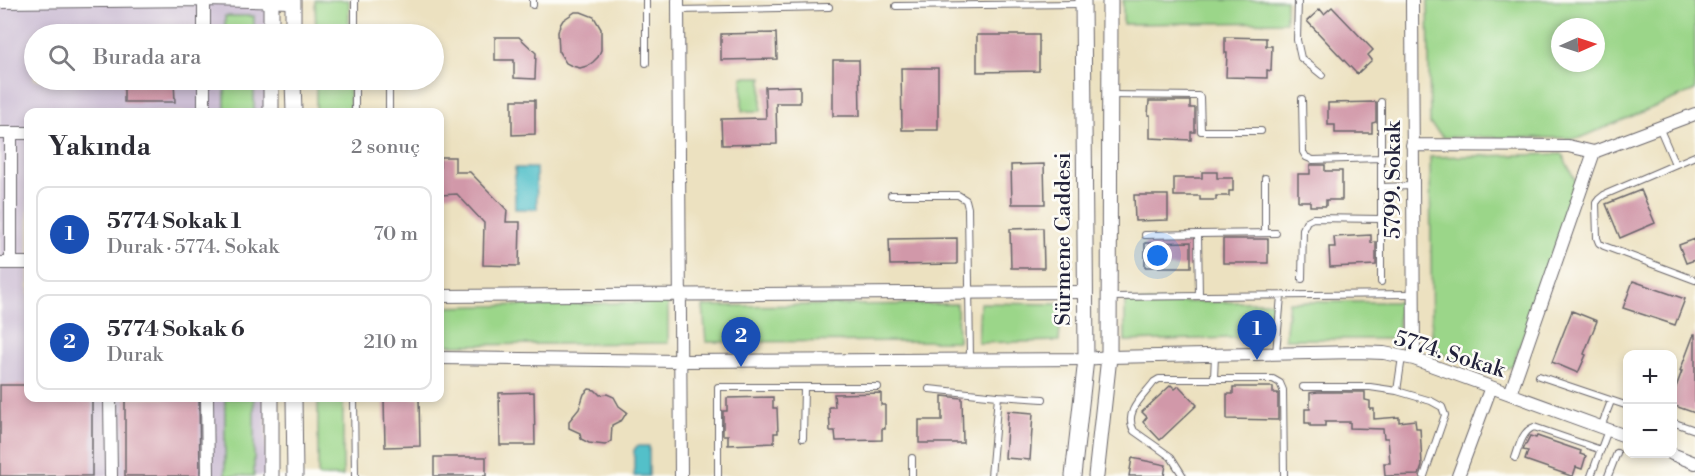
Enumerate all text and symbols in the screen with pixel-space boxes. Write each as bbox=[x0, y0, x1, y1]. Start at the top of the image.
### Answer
north arrow bbox=[1551, 18, 1605, 72]
search box bbox=[24, 24, 444, 90]
icon: search bbox=[45, 41, 78, 74]
text: Burada ara bbox=[93, 44, 201, 71]
street label: 5799. Sokak bbox=[1380, 119, 1407, 239]
text: Yakında bbox=[48, 131, 151, 163]
text: 2 sonuç bbox=[351, 135, 420, 160]
street label: Sürmene Caddesi bbox=[1050, 152, 1077, 326]
text: 5774 Sokak 1 bbox=[107, 208, 241, 235]
text: 1 bbox=[65, 222, 74, 247]
text: 70 m bbox=[374, 222, 418, 247]
text: Durak · 5774. Sokak bbox=[107, 235, 279, 260]
your location bbox=[1143, 241, 1172, 270]
pin: 1 bbox=[1238, 310, 1276, 360]
text: 5774 Sokak 6 bbox=[107, 316, 245, 343]
pin: 2 bbox=[722, 318, 760, 367]
street label: 5774. Sokak bbox=[1391, 325, 1510, 385]
text: 2 bbox=[63, 330, 76, 355]
text: 210 m bbox=[363, 330, 418, 355]
text: Durak bbox=[107, 343, 163, 368]
map controls bbox=[1623, 350, 1677, 458]
button: + bbox=[1623, 350, 1677, 404]
button: − bbox=[1623, 404, 1677, 458]

